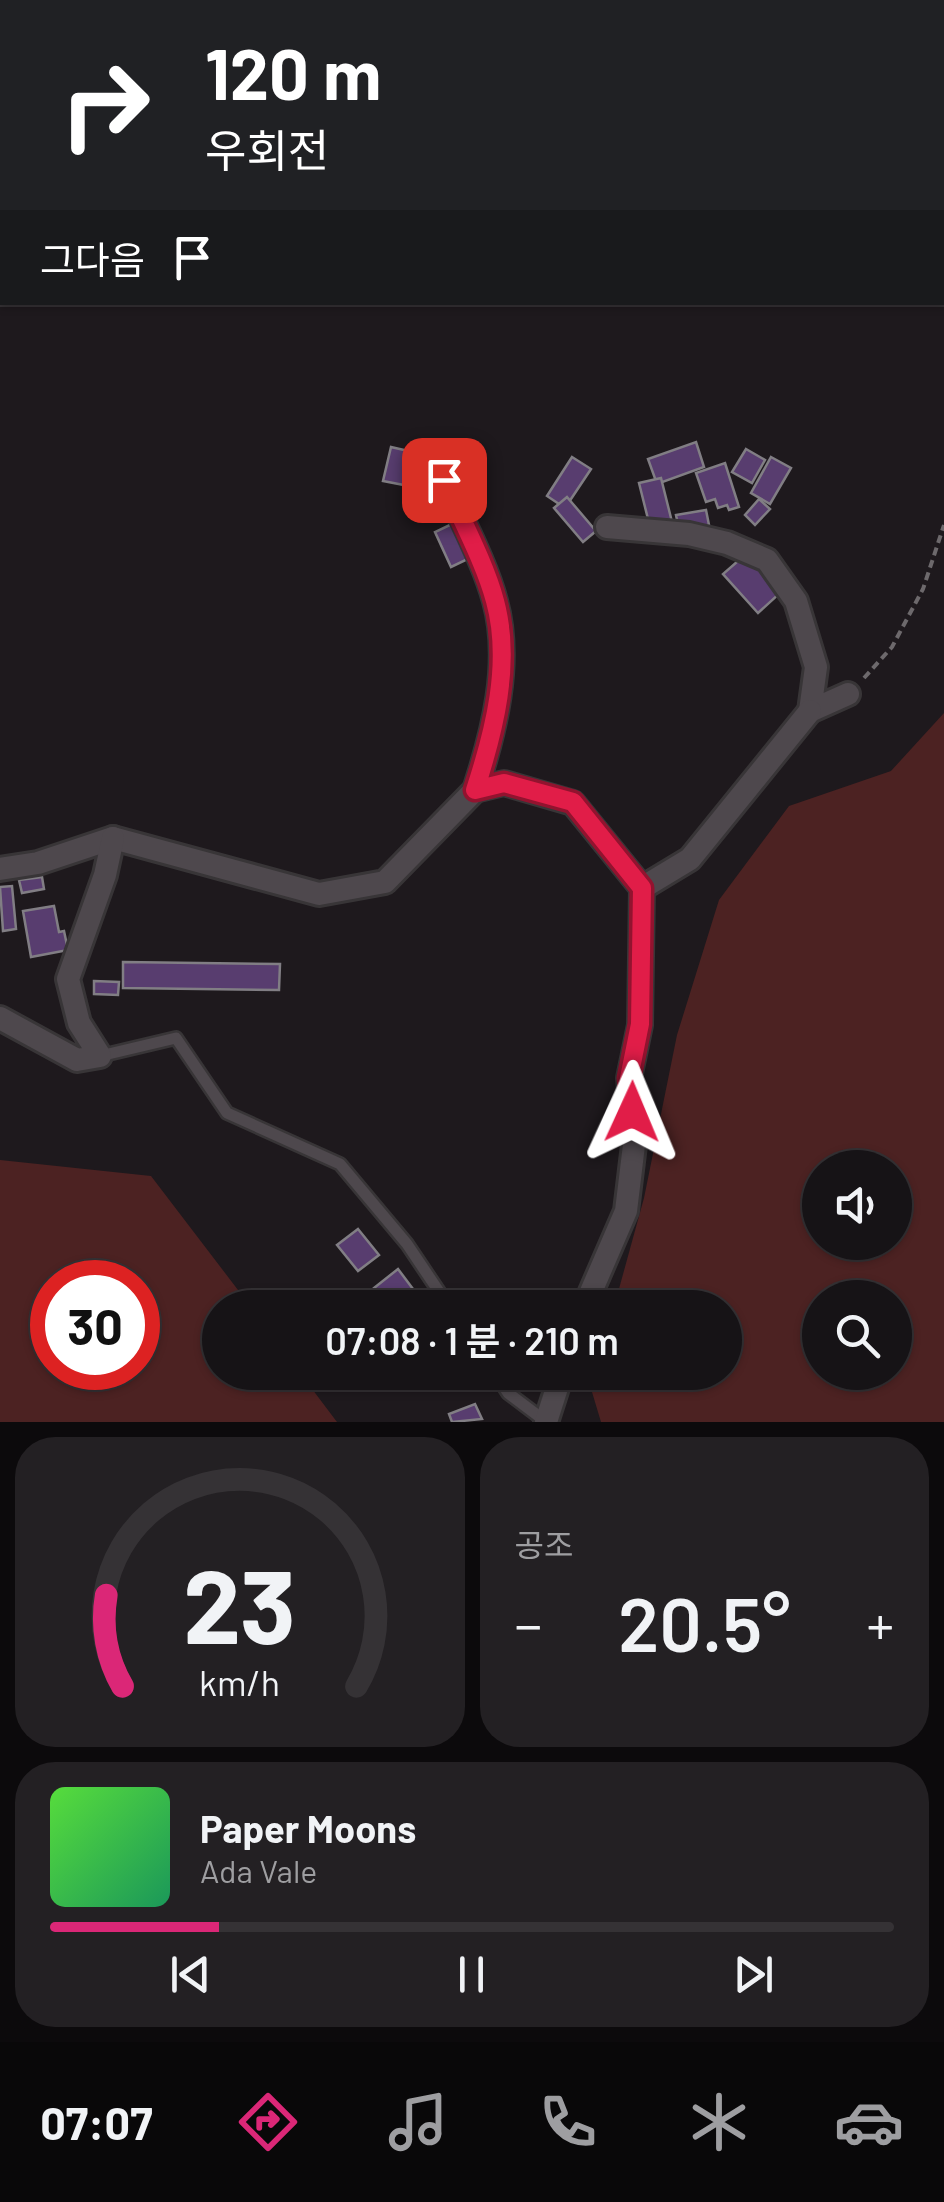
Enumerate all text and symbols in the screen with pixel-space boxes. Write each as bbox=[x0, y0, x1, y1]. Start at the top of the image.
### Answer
text: 120 m bbox=[205, 30, 381, 114]
icon: right bbox=[40, 40, 170, 170]
text: 우회전 bbox=[205, 122, 329, 176]
icon: arrive bbox=[165, 230, 220, 285]
text: 그다음 bbox=[40, 236, 145, 282]
pin bbox=[402, 438, 487, 523]
icon: arrive bbox=[417, 453, 472, 508]
position arrow bbox=[580, 1060, 684, 1164]
map controls bbox=[802, 1150, 912, 1390]
button: sound bbox=[802, 1150, 912, 1260]
speed limit sign: 30 bbox=[30, 1260, 160, 1390]
button: search bbox=[802, 1280, 912, 1390]
text: 07:08 · 1 분 · 210 m bbox=[325, 1317, 619, 1363]
text: 공조 bbox=[515, 1525, 573, 1563]
text: 23 bbox=[183, 1540, 296, 1665]
text: 20.5° bbox=[618, 1577, 791, 1667]
text: − bbox=[515, 1590, 542, 1656]
text: + bbox=[866, 1590, 894, 1656]
text: km/h bbox=[199, 1660, 280, 1703]
text: Paper Moons bbox=[200, 1805, 416, 1851]
text: Ada Vale bbox=[200, 1851, 317, 1889]
icon: previous bbox=[163, 1947, 218, 2002]
icon: pause bbox=[444, 1947, 499, 2002]
icon: next bbox=[726, 1947, 781, 2002]
icon: directions bbox=[233, 2087, 303, 2157]
icon: music bbox=[383, 2087, 453, 2157]
icon: phone bbox=[533, 2087, 603, 2157]
icon: climate bbox=[684, 2087, 754, 2157]
icon: car bbox=[834, 2087, 904, 2157]
text: 07:07 bbox=[40, 2095, 152, 2149]

